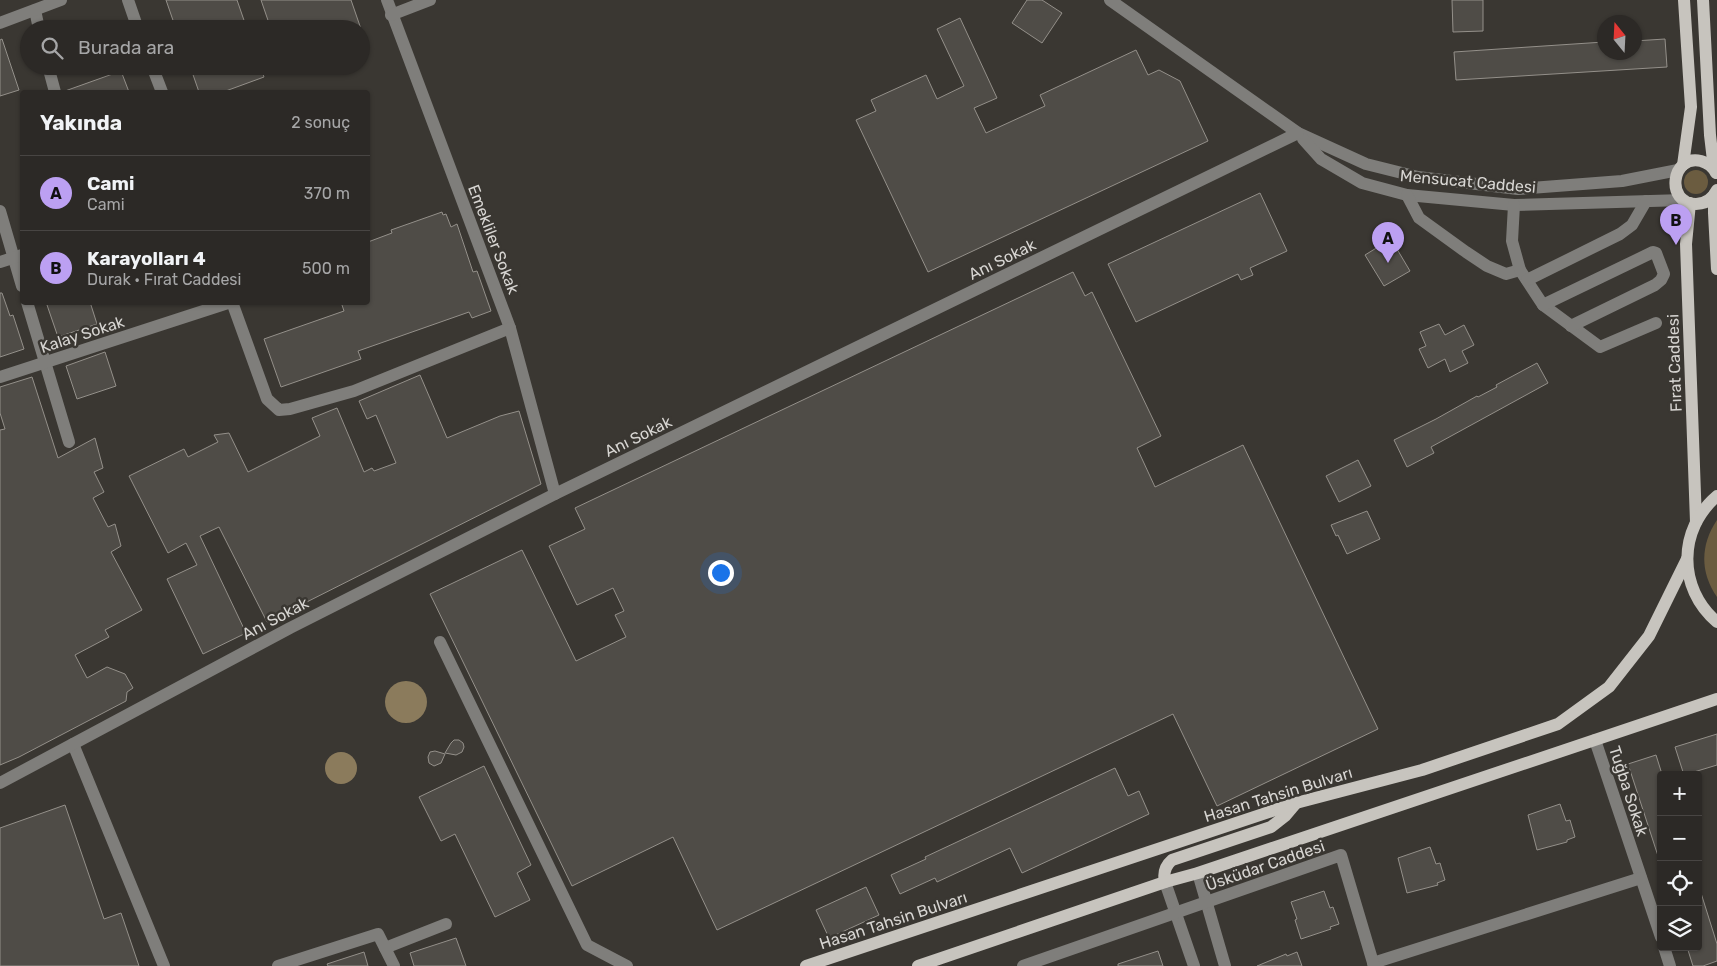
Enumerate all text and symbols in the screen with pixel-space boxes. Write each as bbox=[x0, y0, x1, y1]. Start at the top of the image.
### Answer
north arrow bbox=[1597, 15, 1642, 60]
search box bbox=[20, 20, 370, 75]
icon: search bbox=[38, 34, 66, 62]
text: Burada ara bbox=[78, 36, 174, 59]
text: Yakında bbox=[40, 110, 122, 135]
text: 2 sonuç bbox=[291, 113, 350, 132]
street label: Mensucat Caddesi bbox=[1399, 166, 1537, 197]
text: Cami bbox=[87, 172, 134, 195]
street label: Emekliler Sokak bbox=[464, 182, 523, 297]
text: A bbox=[50, 184, 62, 203]
text: 370 m bbox=[304, 184, 350, 203]
text: Cami bbox=[87, 195, 125, 214]
pin: B bbox=[1660, 204, 1692, 245]
pin: A bbox=[1372, 222, 1404, 263]
street label: Anı Sokak bbox=[965, 235, 1040, 284]
text: Karayolları 4 bbox=[87, 247, 206, 270]
text: B bbox=[50, 259, 62, 278]
text: 500 m bbox=[302, 259, 350, 278]
text: Durak · Fırat Caddesi bbox=[87, 270, 241, 289]
street label: Kalay Sokak bbox=[38, 312, 127, 357]
street label: Fırat Caddesi bbox=[1663, 314, 1686, 412]
street label: Anı Sokak bbox=[601, 412, 676, 461]
your location bbox=[708, 560, 734, 586]
street label: Anı Sokak bbox=[239, 593, 312, 644]
street label: Tuğba Sokak bbox=[1605, 744, 1652, 839]
street label: Hasan Tahsin Bulvarı bbox=[1202, 763, 1355, 826]
map controls bbox=[1657, 771, 1702, 951]
button: + bbox=[1657, 771, 1702, 816]
button: − bbox=[1657, 816, 1702, 861]
street label: Üsküdar Caddesi bbox=[1203, 836, 1327, 895]
button: locate bbox=[1657, 861, 1702, 906]
street label: Hasan Tahsin Bulvarı bbox=[817, 888, 969, 953]
button: layers bbox=[1657, 906, 1702, 951]

